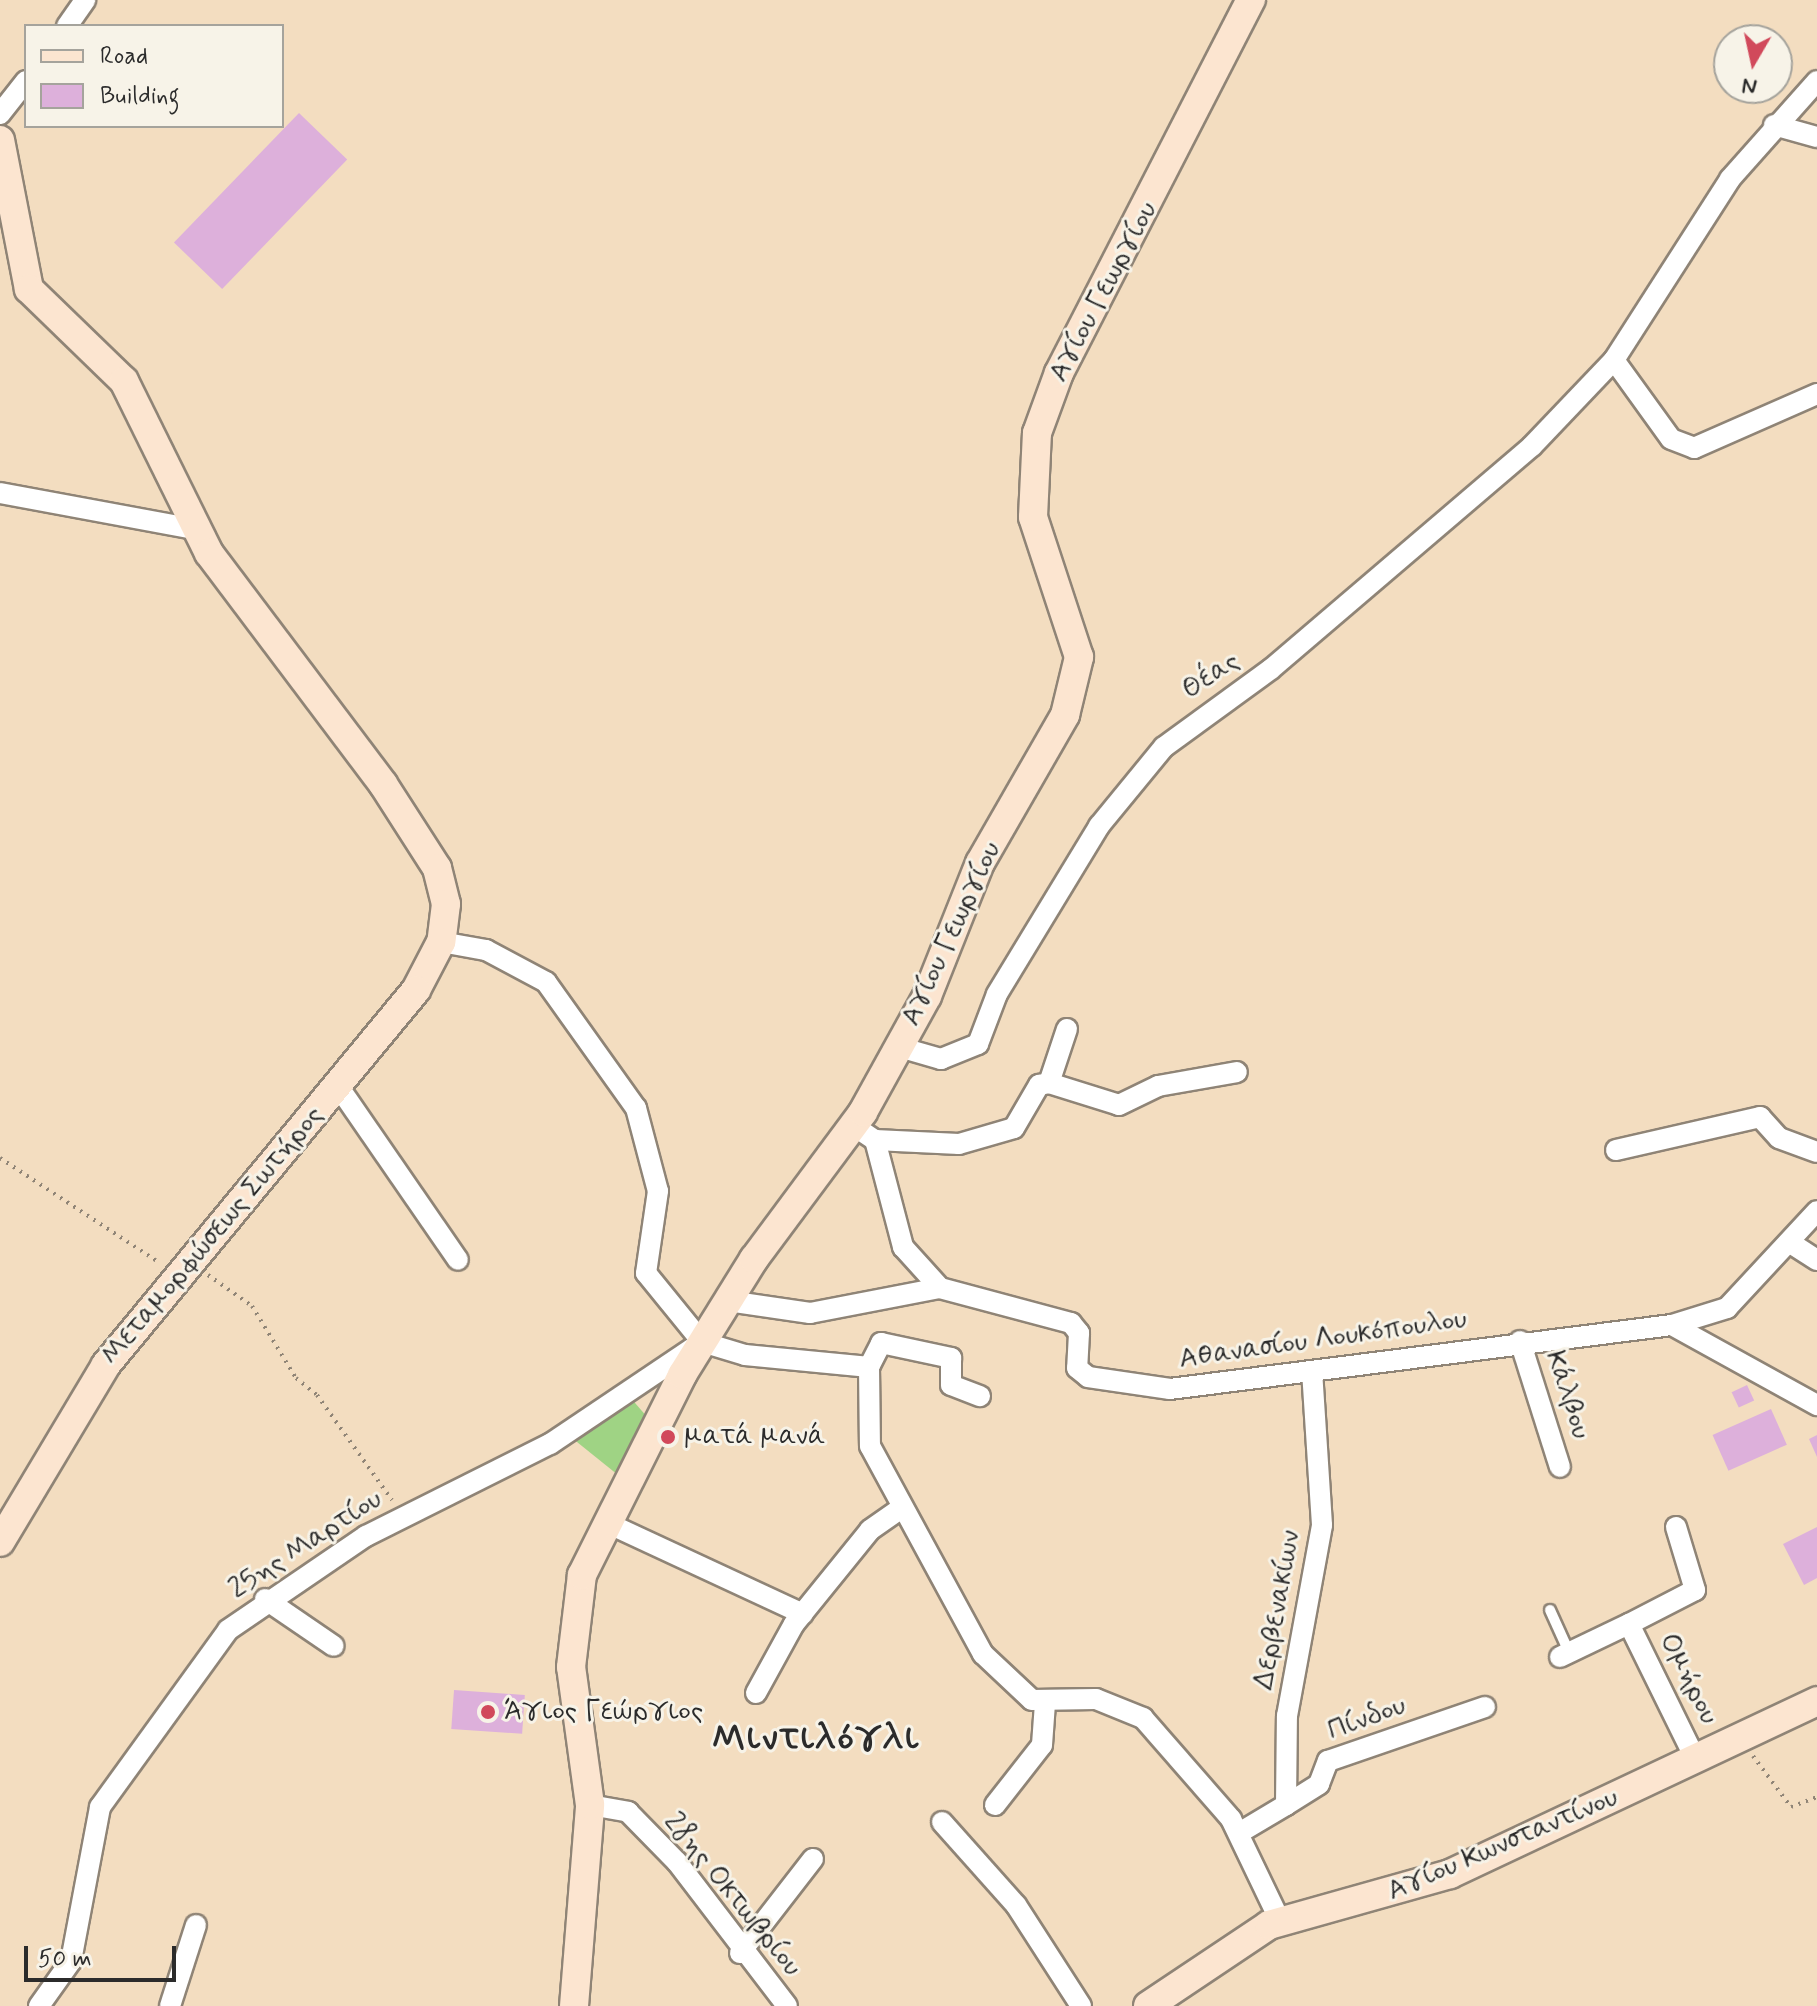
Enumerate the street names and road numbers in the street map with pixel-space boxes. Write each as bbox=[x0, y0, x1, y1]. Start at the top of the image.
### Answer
street label: Αγίου Γεωργίου bbox=[1042, 196, 1166, 388]
street label: Θέας bbox=[1176, 645, 1246, 707]
street label: Αγίου Γεωργίου bbox=[895, 837, 1009, 1031]
street label: Μεταμορφώσεως Σωτήρος bbox=[95, 1100, 331, 1372]
street label: Αθανασίου Λουκόπουλου bbox=[1177, 1303, 1469, 1377]
street label: Κάλβου bbox=[1537, 1347, 1597, 1443]
street label: 25ης Μαρτίου bbox=[223, 1483, 389, 1607]
street label: Δερβενακίων bbox=[1247, 1528, 1309, 1692]
street label: Ομήρου bbox=[1651, 1628, 1725, 1730]
street label: Πίνδου bbox=[1323, 1689, 1411, 1749]
street label: Αγίου Κωνσταντίνου bbox=[1383, 1781, 1623, 1909]
street label: 28ης Οκτωβρίου bbox=[656, 1806, 808, 1984]

